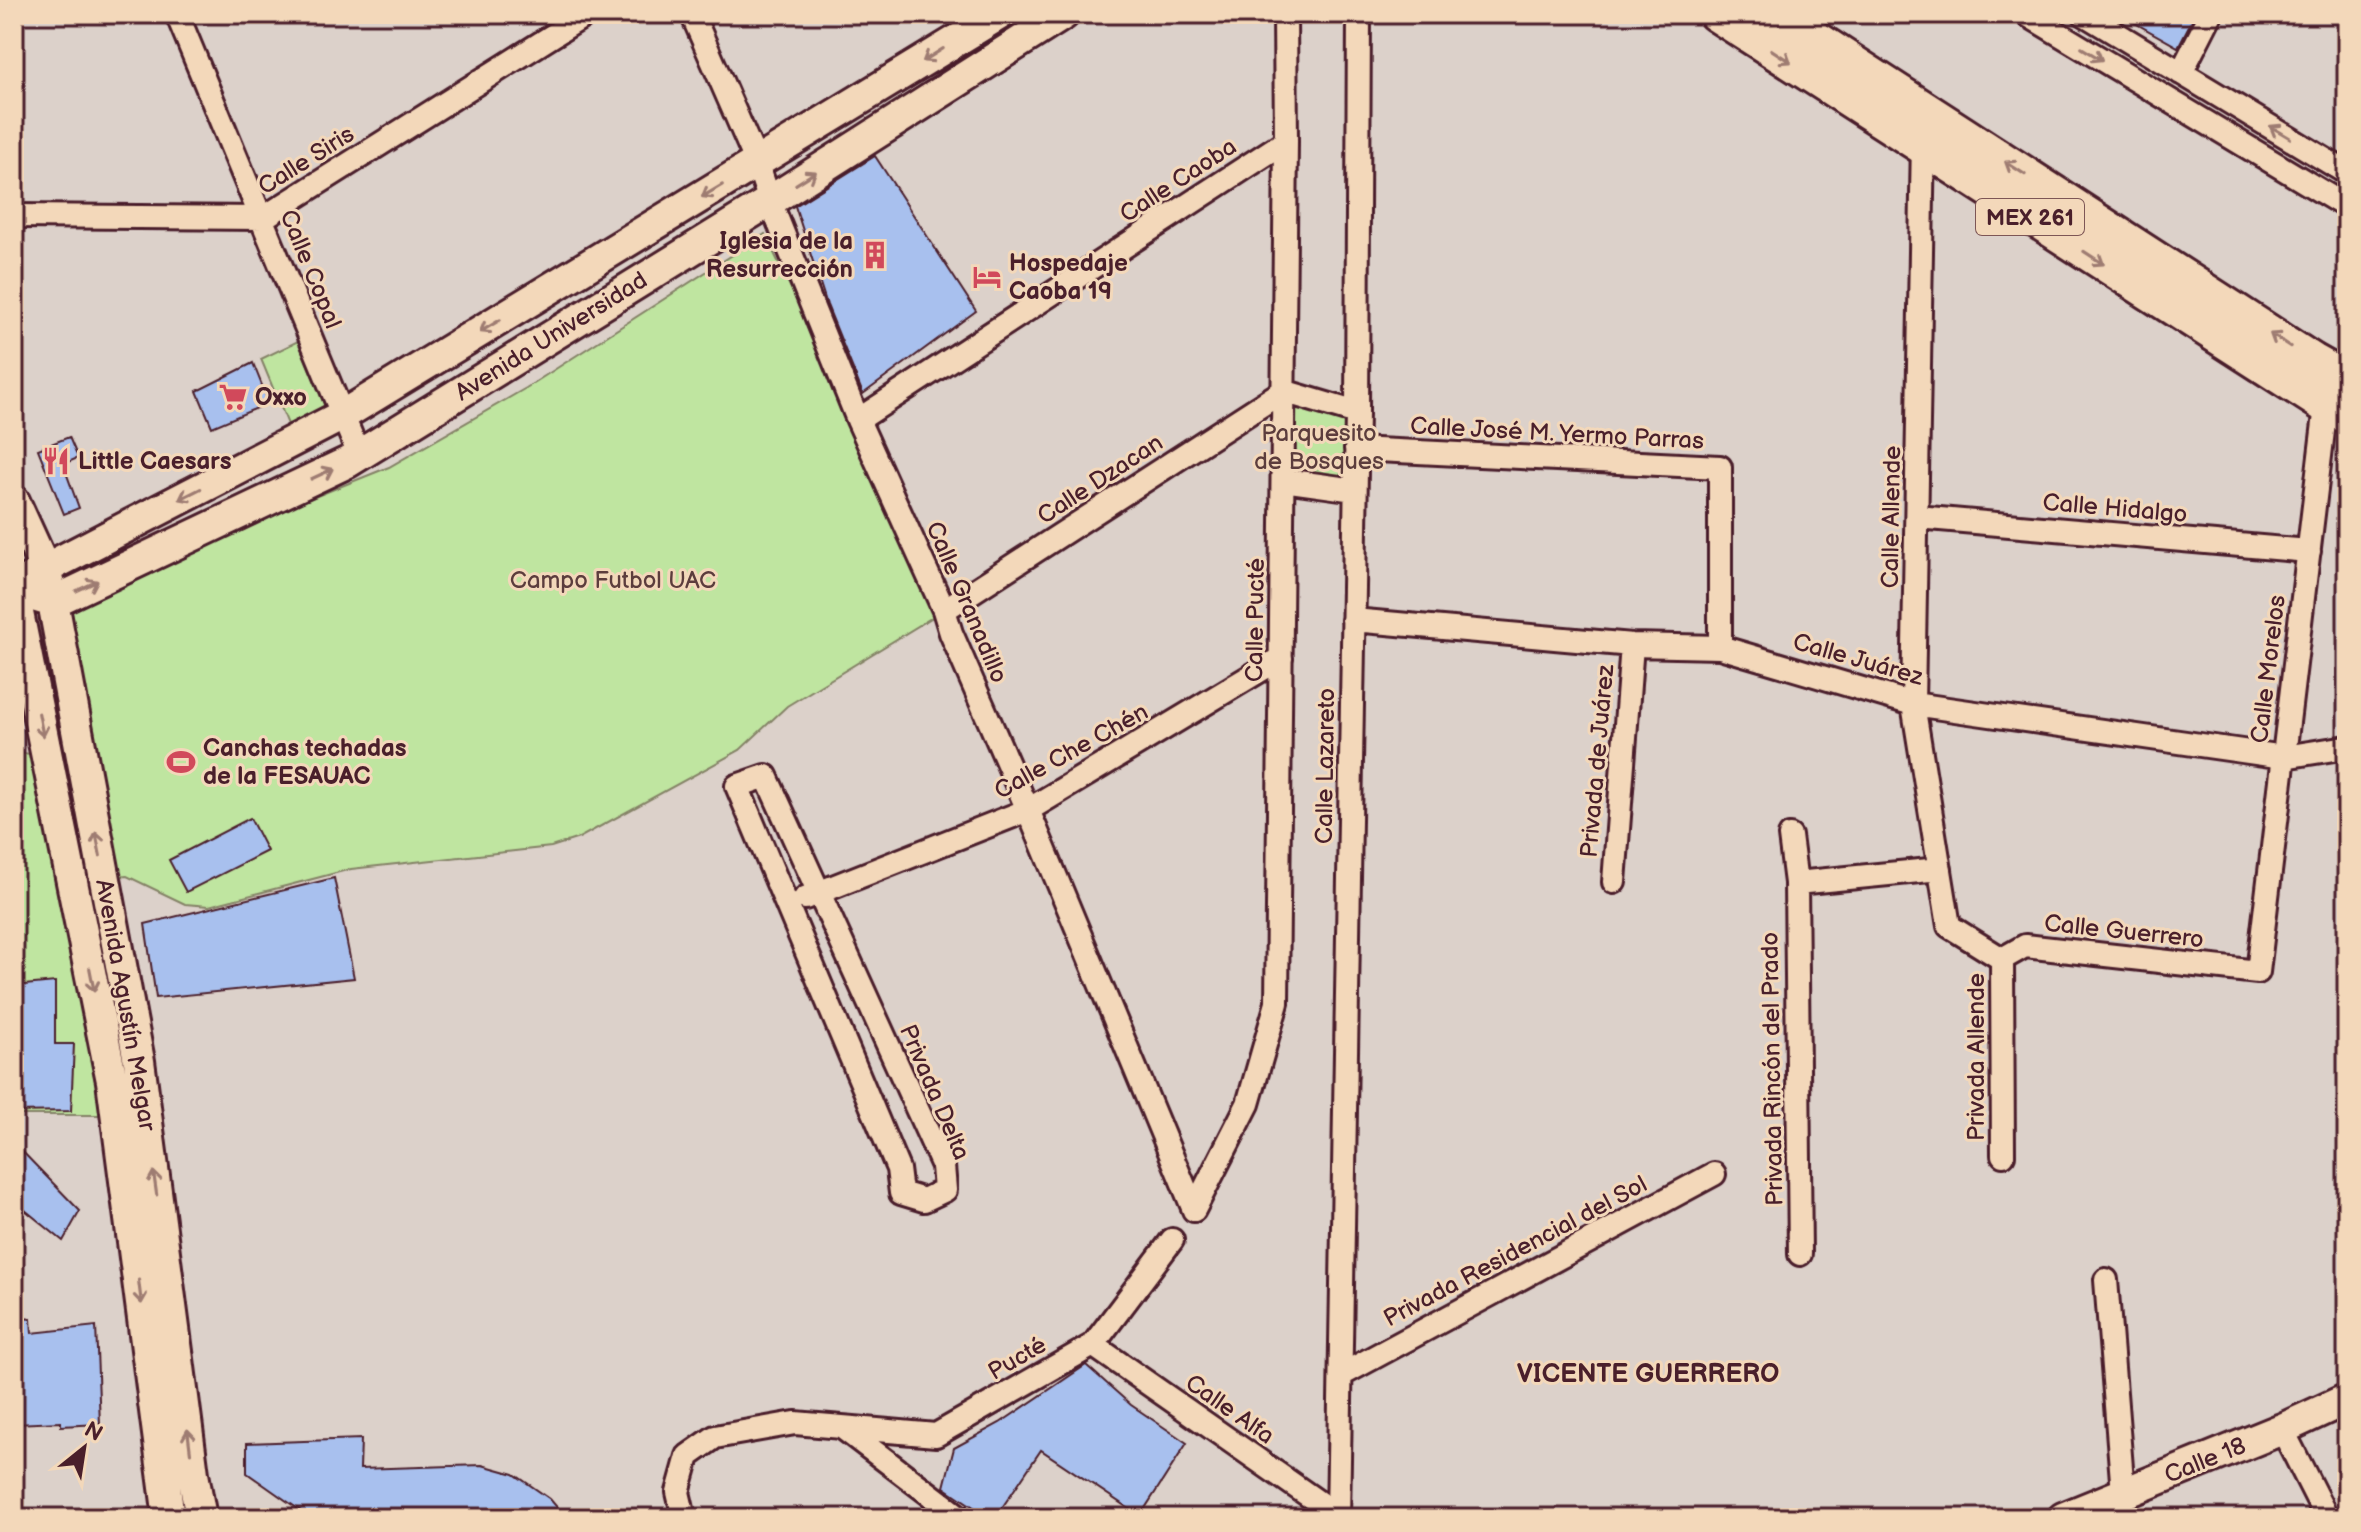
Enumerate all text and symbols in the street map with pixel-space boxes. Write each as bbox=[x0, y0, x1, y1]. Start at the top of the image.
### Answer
one-way arrow bbox=[2080, 46, 2103, 62]
one-way arrow bbox=[922, 47, 945, 63]
one-way arrow bbox=[1769, 49, 1792, 65]
street label: Calle Siris bbox=[253, 120, 360, 201]
one-way arrow bbox=[2269, 124, 2292, 140]
street label: Calle Caoba bbox=[1114, 132, 1242, 229]
one-way arrow bbox=[2004, 160, 2027, 176]
one-way arrow bbox=[794, 170, 817, 186]
one-way arrow bbox=[701, 183, 724, 199]
road number: MEX 261 bbox=[1976, 199, 2084, 235]
street label: Calle Copal bbox=[274, 206, 347, 333]
place label: Iglesia de la Resurrección bbox=[706, 227, 853, 284]
building icon: Iglesia de la Resurrección bbox=[860, 240, 890, 270]
place label: Hospedaje Caoba 19 bbox=[1009, 249, 1128, 306]
one-way arrow bbox=[2082, 250, 2105, 266]
hotel icon: Hospedaje Caoba 19 bbox=[972, 262, 1002, 292]
street label: Avenida Universidad bbox=[450, 266, 653, 407]
one-way arrow bbox=[479, 319, 502, 335]
one-way arrow bbox=[2269, 332, 2292, 348]
supermarket icon: Oxxo bbox=[218, 382, 248, 412]
place label: Oxxo bbox=[255, 383, 307, 412]
street label: Calle José M. Yermo Parras bbox=[1409, 411, 1705, 456]
park label: Parquesito de Bosques bbox=[1254, 419, 1384, 476]
street label: Calle Dzacan bbox=[1032, 428, 1168, 531]
street label: Calle Allende bbox=[1876, 445, 1907, 589]
restaurant icon: Little Caesars bbox=[41, 446, 71, 476]
place label: Little Caesars bbox=[78, 447, 232, 476]
one-way arrow bbox=[309, 466, 333, 481]
one-way arrow bbox=[178, 487, 202, 503]
street label: Calle Hidalgo bbox=[2041, 488, 2188, 529]
street label: Calle Granadillo bbox=[920, 517, 1014, 687]
street label: Calle Pucté bbox=[1240, 558, 1271, 682]
park label: Campo Futbol UAC bbox=[510, 566, 716, 595]
one-way arrow bbox=[74, 578, 98, 593]
street label: Calle Morelos bbox=[2245, 593, 2292, 745]
street label: Calle Juárez bbox=[1789, 627, 1927, 692]
street label: Privada de Juárez bbox=[1575, 663, 1620, 859]
street label: Calle Lazareto bbox=[1310, 688, 1341, 844]
street label: Calle Che Chén bbox=[989, 697, 1153, 806]
one-way arrow bbox=[35, 711, 50, 737]
place label: Canchas techadas de la FESAUAC bbox=[203, 734, 407, 791]
sports icon: Canchas techadas de la FESAUAC bbox=[166, 747, 196, 777]
one-way arrow bbox=[89, 832, 104, 857]
street label: Avenida Agustín Melgar bbox=[89, 877, 162, 1134]
street label: Calle Guerrero bbox=[2043, 909, 2205, 954]
street label: Privada Rincón del Prado bbox=[1756, 932, 1789, 1206]
one-way arrow bbox=[85, 966, 100, 992]
street label: Privada Allende bbox=[1962, 973, 1991, 1141]
street label: Privada Delta bbox=[893, 1020, 976, 1164]
street label: Privada Residencial del Sol bbox=[1379, 1170, 1652, 1333]
one-way arrow bbox=[147, 1171, 162, 1196]
one-way arrow bbox=[132, 1278, 147, 1305]
street label: Pucté bbox=[983, 1330, 1051, 1387]
district label: VICENTE GUERRERO bbox=[1517, 1359, 1779, 1390]
street label: Calle Alfa bbox=[1180, 1368, 1280, 1451]
north arrow bbox=[44, 1408, 124, 1488]
text: N bbox=[79, 1416, 107, 1448]
one-way arrow bbox=[181, 1428, 196, 1455]
street label: Calle 18 bbox=[2160, 1431, 2250, 1490]

